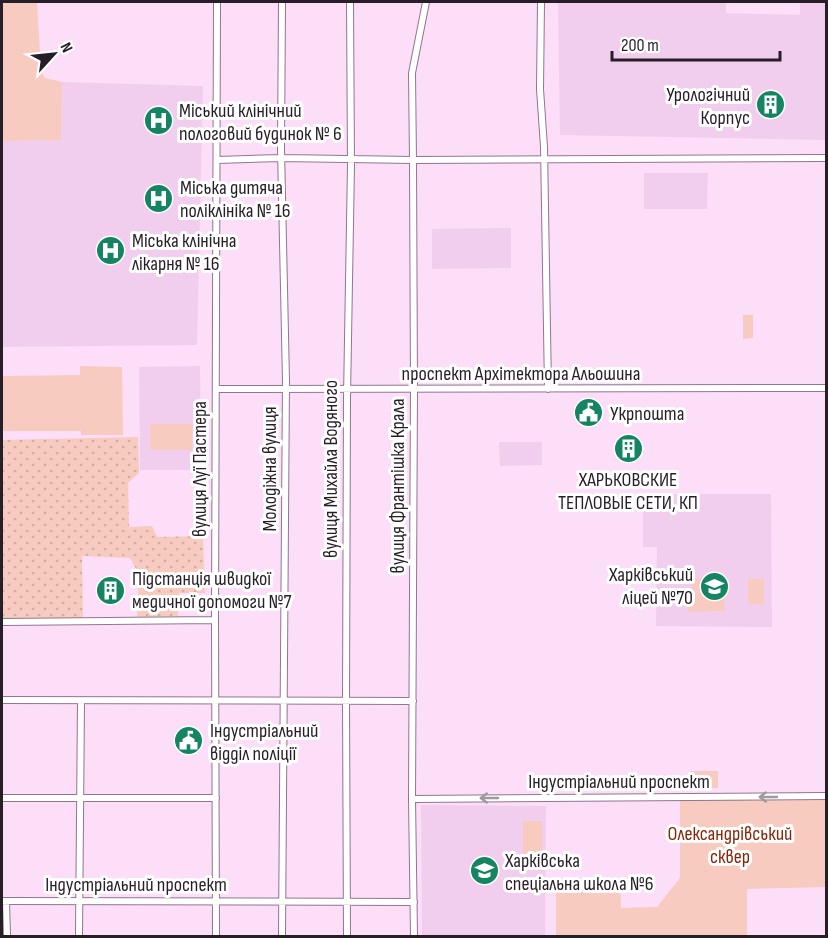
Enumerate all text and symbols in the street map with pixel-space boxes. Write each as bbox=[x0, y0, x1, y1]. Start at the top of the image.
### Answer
north arrow bbox=[24, 24, 84, 84]
scale bar bbox=[612, 24, 780, 62]
text: 200 m bbox=[621, 35, 659, 56]
text: N bbox=[56, 40, 76, 56]
place label: Урологічний Корпус bbox=[666, 83, 750, 130]
building icon: Урологічний Корпус bbox=[755, 89, 787, 121]
place label: Міський клінічний пологовий будинок № 6 bbox=[179, 99, 342, 146]
hospital icon: Міський клінічний пологовий будинок № 6 bbox=[142, 105, 174, 137]
place label: Міська дитяча поліклініка № 16 bbox=[180, 176, 291, 223]
hospital icon: Міська дитяча поліклініка № 16 bbox=[143, 183, 175, 215]
place label: Міська клінічна лікарня № 16 bbox=[132, 229, 237, 276]
hospital icon: Міська клінічна лікарня № 16 bbox=[95, 235, 127, 267]
street label: проспект Архітектора Альошина bbox=[402, 362, 640, 386]
street label: вулиця Михайла Водяного bbox=[319, 380, 343, 558]
public building icon: Укрпошта bbox=[573, 397, 605, 429]
street label: вулиця Франтішка Крала bbox=[386, 398, 410, 574]
street label: вулиця Луї Пастера bbox=[188, 401, 212, 537]
place label: Укрпошта bbox=[610, 402, 684, 426]
street label: Молодіжна вулиця bbox=[258, 406, 282, 532]
building icon: ХАРЬКОВСКИЕ ТЕПЛОВЫЕ СЕТИ, КП bbox=[612, 433, 644, 465]
place label: ХАРЬКОВСКИЕ ТЕПЛОВЫЕ СЕТИ, КП bbox=[558, 468, 698, 515]
place label: Харківський ліцей №70 bbox=[608, 563, 693, 610]
place label: Підстанція швидкої медичної допомоги №7 bbox=[132, 567, 291, 614]
school or university icon: Харківський ліцей №70 bbox=[698, 570, 730, 602]
building icon: Підстанція швидкої медичної допомоги №7 bbox=[95, 574, 127, 606]
place label: Індустріальний відділ поліції bbox=[210, 719, 318, 766]
public building icon: Індустріальний відділ поліції bbox=[173, 725, 205, 757]
street label: Індустріальний проспект bbox=[528, 770, 710, 794]
one-way arrow bbox=[759, 791, 779, 803]
one-way arrow bbox=[480, 792, 500, 804]
park label: Олександрівський сквер bbox=[668, 822, 792, 869]
place label: Харківська спеціальна школа №6 bbox=[504, 849, 654, 896]
school or university icon: Харківська спеціальна школа №6 bbox=[468, 855, 500, 887]
street label: Індустріальний проспект bbox=[45, 873, 227, 897]

